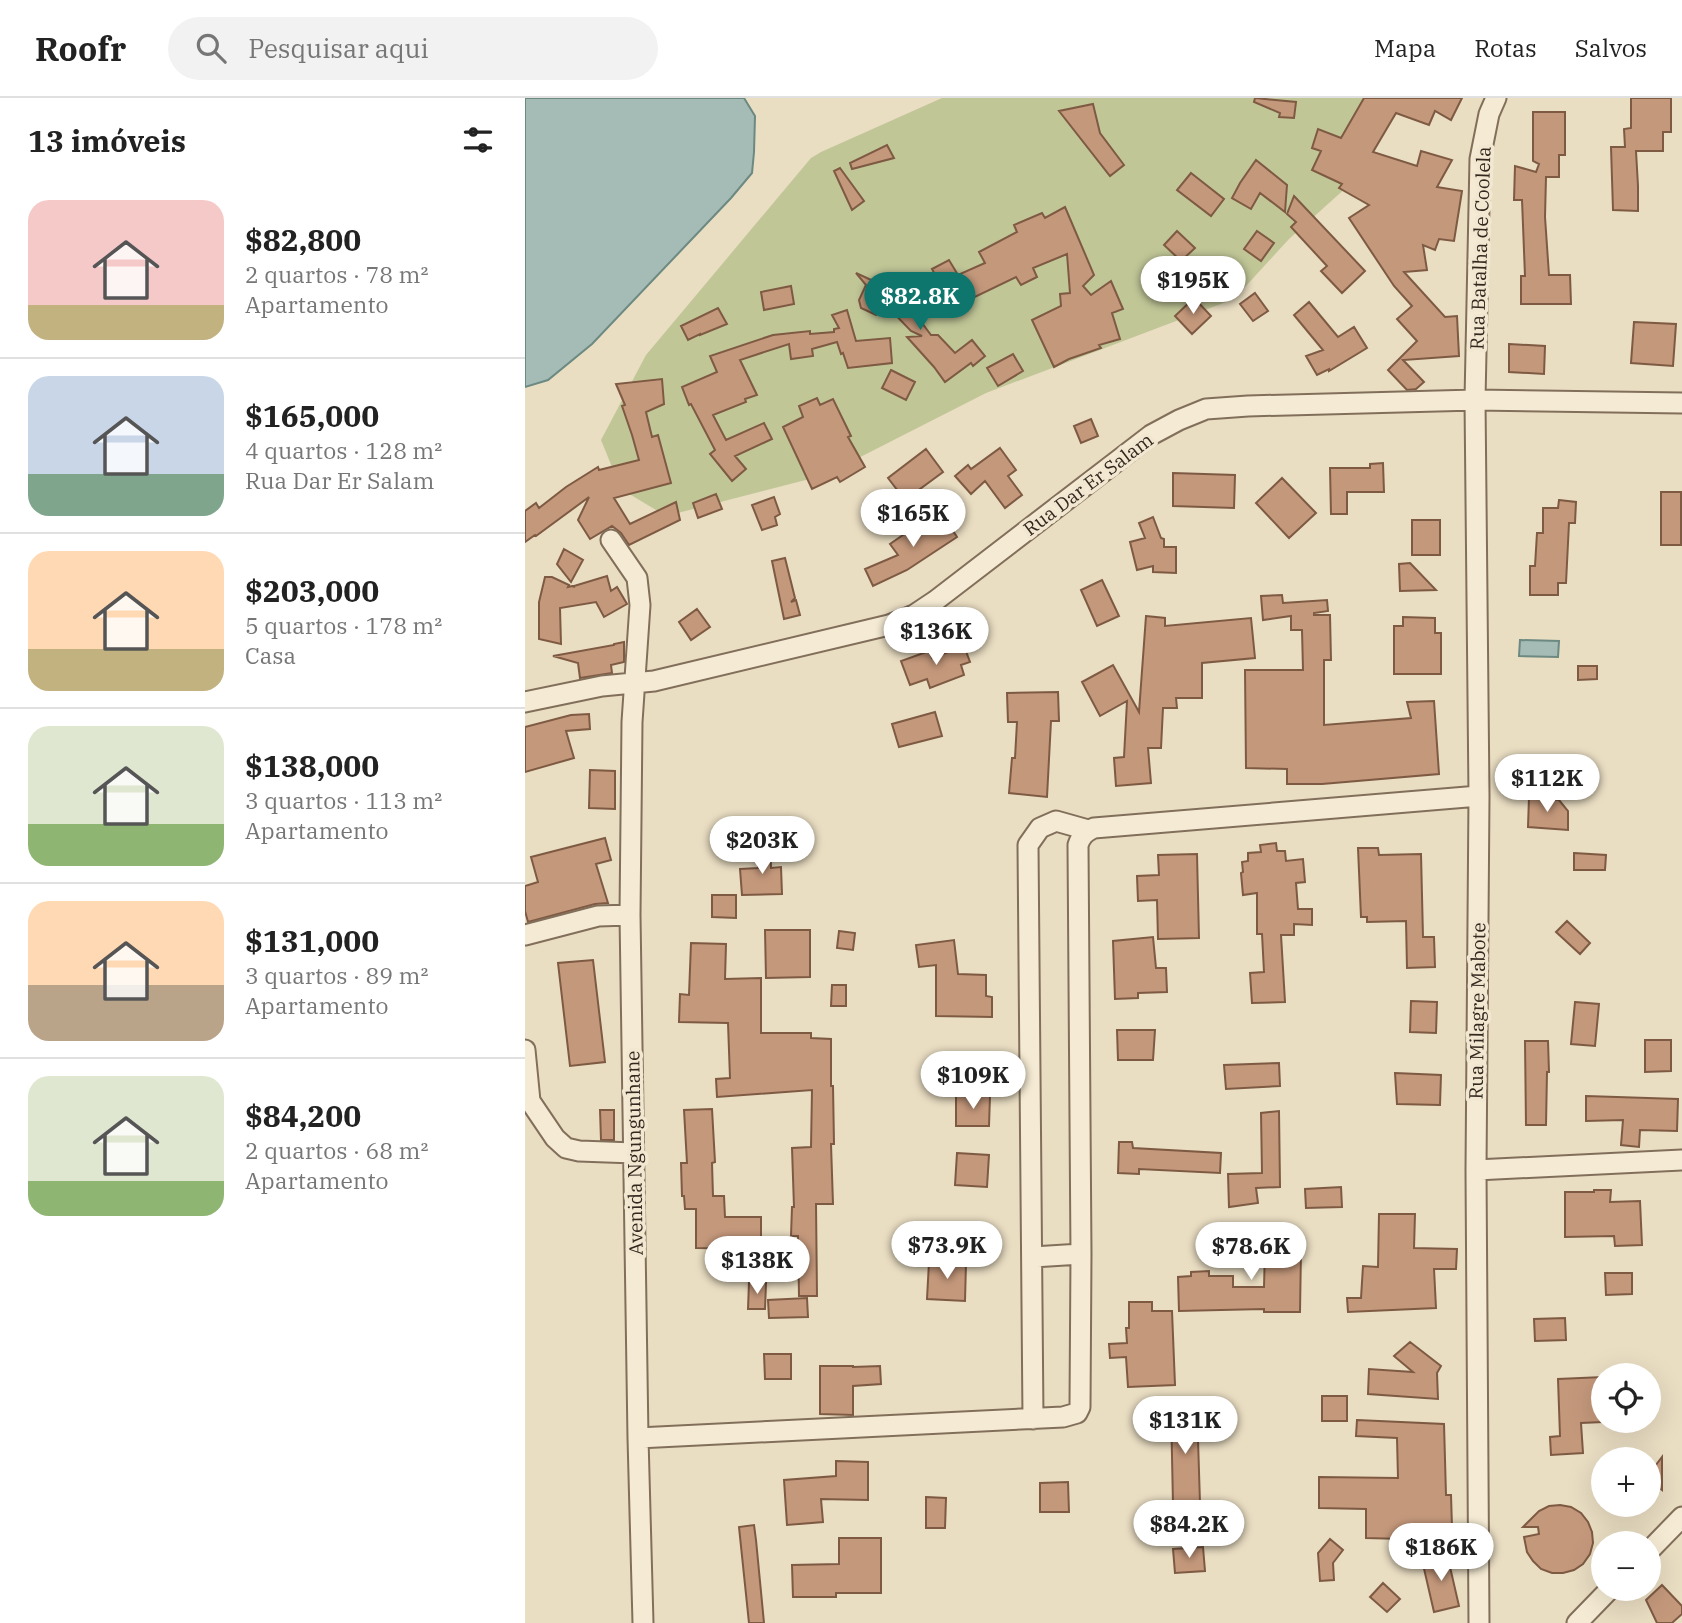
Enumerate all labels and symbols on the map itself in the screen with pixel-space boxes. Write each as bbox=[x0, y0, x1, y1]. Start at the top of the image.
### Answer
street label: Rua Batalha de Coolela bbox=[1464, 146, 1496, 350]
pin: $195K bbox=[1144, 256, 1242, 316]
pin: $82.8K bbox=[863, 272, 977, 332]
street label: Rua Dar Er Salam bbox=[1018, 427, 1158, 541]
pin: $165K bbox=[864, 490, 962, 549]
pin: $136K bbox=[887, 608, 985, 667]
pin: $112K bbox=[1498, 754, 1596, 814]
pin: $203K bbox=[713, 816, 811, 876]
street label: Rua Milagre Mabote bbox=[1463, 922, 1491, 1100]
street label: Avenida Ngungunhane bbox=[620, 1050, 648, 1256]
pin: $109K bbox=[924, 1052, 1022, 1111]
pin: $73.9K bbox=[890, 1222, 1004, 1281]
pin: $78.6K bbox=[1194, 1222, 1308, 1282]
pin: $138K bbox=[708, 1236, 806, 1296]
pin: $131K bbox=[1136, 1396, 1234, 1456]
pin: $84.2K bbox=[1132, 1500, 1246, 1560]
pin: $186K bbox=[1392, 1524, 1490, 1583]

